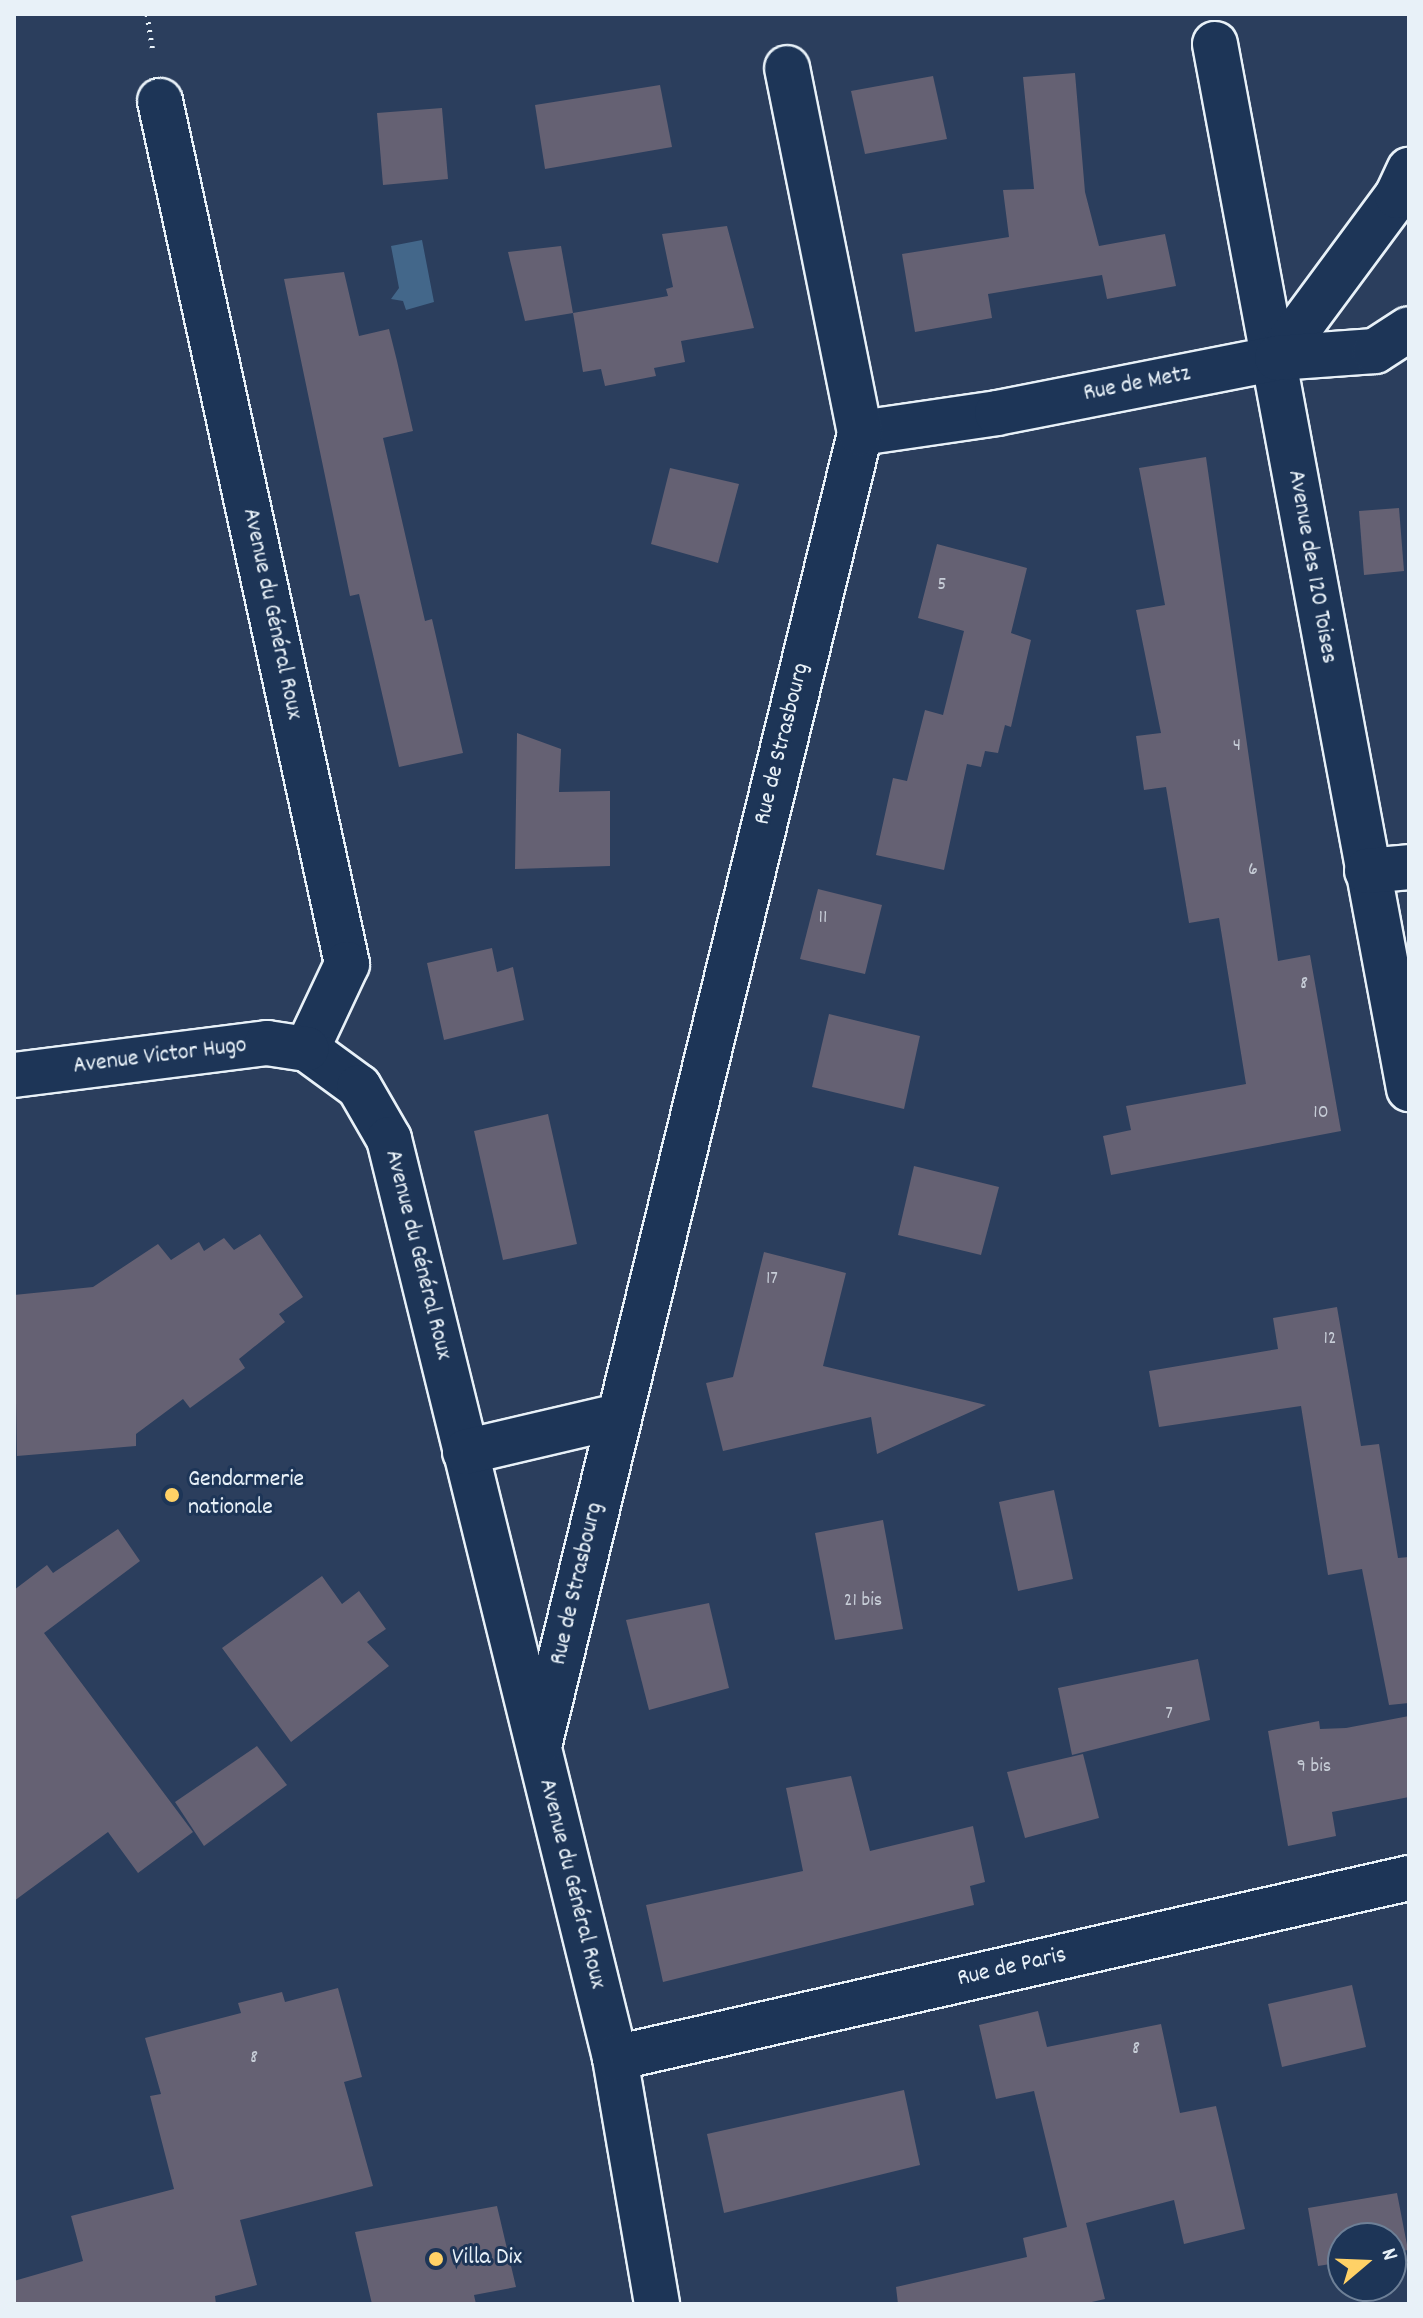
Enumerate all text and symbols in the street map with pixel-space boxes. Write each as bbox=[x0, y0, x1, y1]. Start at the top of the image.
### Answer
street label: Rue de Metz bbox=[1081, 361, 1193, 409]
street label: Avenue des 120 Toises bbox=[1280, 468, 1342, 666]
street label: Avenue du Général Roux bbox=[235, 506, 307, 722]
house number: 5 bbox=[937, 573, 947, 597]
street label: Rue de Strasbourg bbox=[749, 660, 817, 828]
house number: 4 bbox=[1233, 734, 1241, 758]
house number: 6 bbox=[1248, 858, 1258, 882]
house number: 11 bbox=[819, 906, 827, 930]
house number: 8 bbox=[1300, 972, 1308, 996]
street label: Avenue Victor Hugo bbox=[72, 1032, 248, 1082]
house number: 10 bbox=[1313, 1101, 1329, 1125]
street label: Avenue du Général Roux bbox=[377, 1147, 457, 1363]
house number: 17 bbox=[766, 1267, 778, 1291]
house number: 12 bbox=[1323, 1327, 1337, 1351]
place label: Gendarmerie nationale bbox=[188, 1467, 304, 1523]
marker: Gendarmerie nationale bbox=[163, 1486, 181, 1504]
street label: Rue de Strasbourg bbox=[545, 1500, 611, 1668]
house number: 21 bis bbox=[844, 1589, 882, 1613]
house number: 7 bbox=[1165, 1702, 1173, 1726]
house number: 9 bis bbox=[1297, 1755, 1331, 1779]
street label: Avenue du Général Roux bbox=[531, 1776, 611, 1992]
street label: Rue de Paris bbox=[955, 1941, 1069, 1995]
house number: 8 bbox=[1132, 2037, 1140, 2061]
house number: 8 bbox=[250, 2046, 258, 2070]
north arrow bbox=[1327, 2222, 1407, 2302]
text: N bbox=[1372, 2244, 1405, 2265]
place label: Villa Dix bbox=[452, 2245, 522, 2273]
marker: Villa Dix bbox=[427, 2250, 445, 2268]

